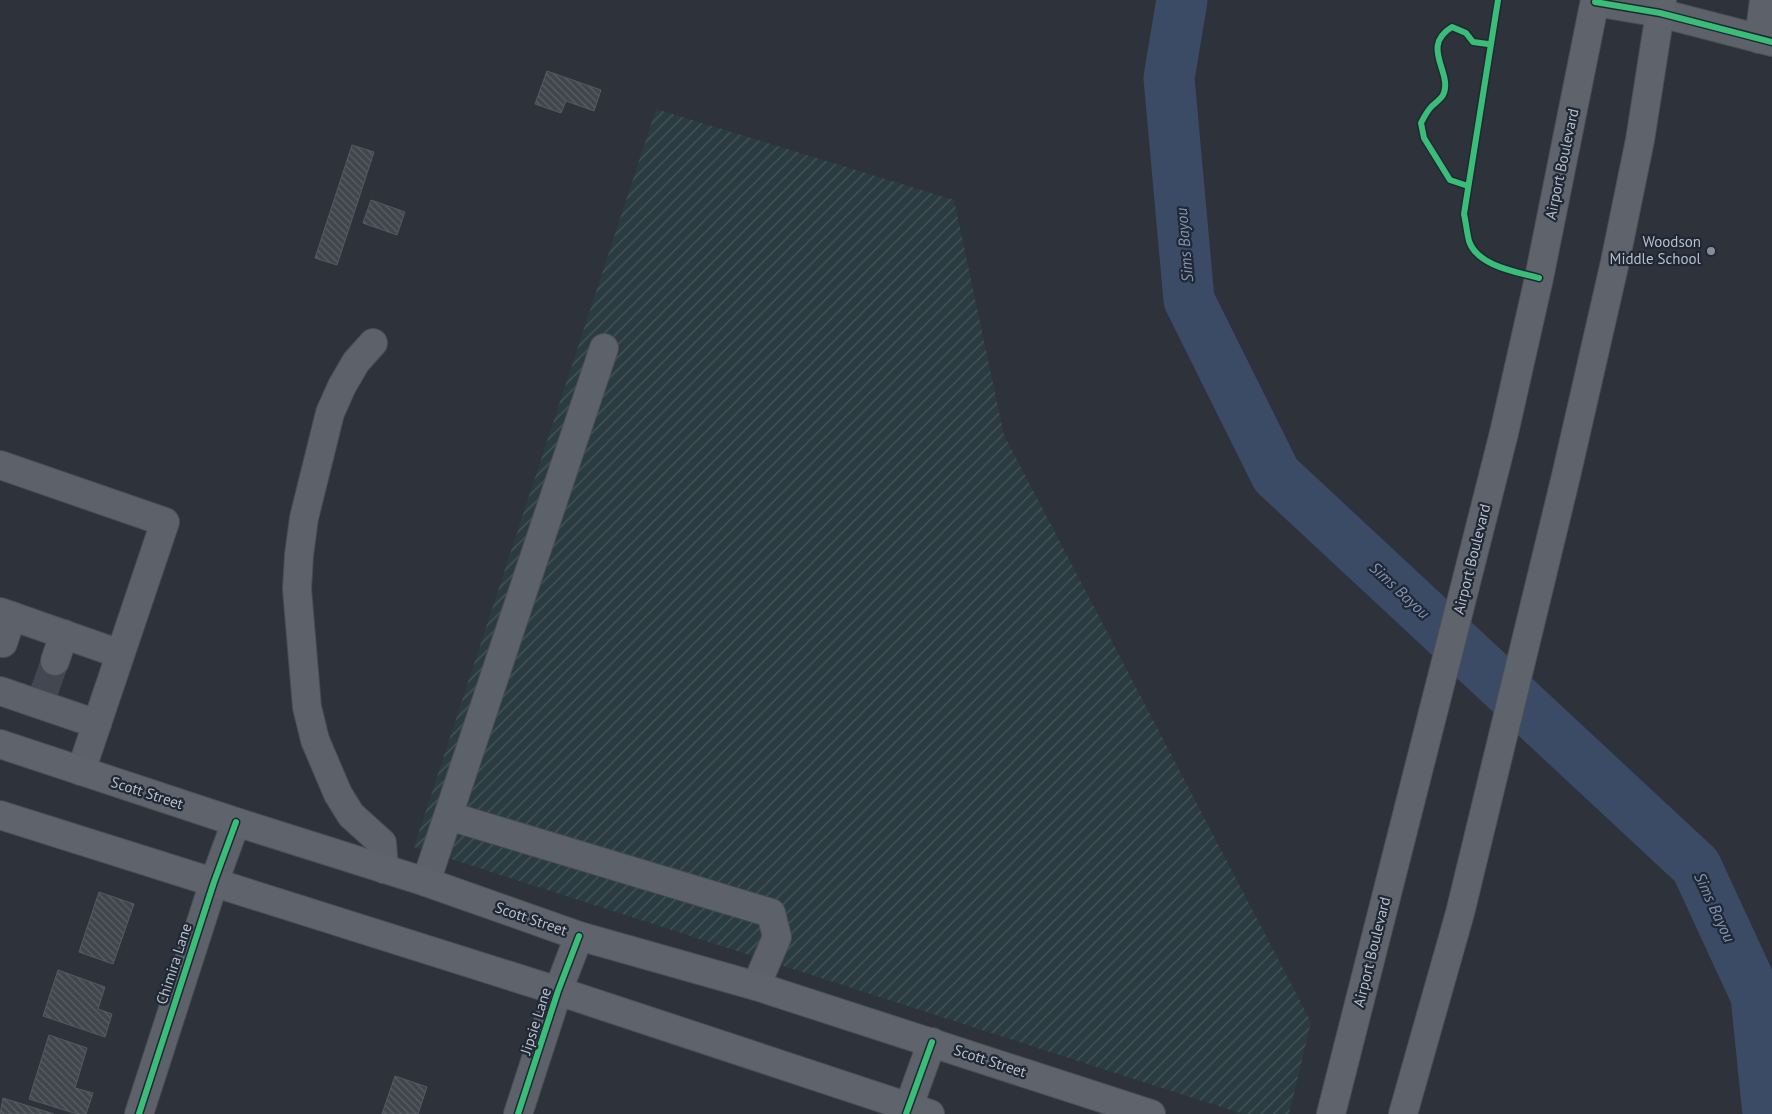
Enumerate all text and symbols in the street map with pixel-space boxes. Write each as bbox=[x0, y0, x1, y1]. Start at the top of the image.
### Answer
street label: Airport Boulevard bbox=[1540, 107, 1583, 221]
water label: Sims Bayou bbox=[1171, 207, 1197, 283]
place label: Woodson Middle School bbox=[1610, 232, 1702, 268]
marker: Woodson Middle School bbox=[1705, 245, 1717, 257]
street label: Airport Boulevard bbox=[1449, 502, 1494, 616]
water label: Sims Bayou bbox=[1366, 557, 1434, 623]
street label: Scott Street bbox=[109, 772, 186, 813]
water label: Sims Bayou bbox=[1690, 869, 1740, 945]
street label: Airport Boulevard bbox=[1349, 895, 1394, 1009]
street label: Scott Street bbox=[493, 897, 570, 940]
street label: Chimira Lane bbox=[151, 921, 196, 1007]
street label: Jipsie Lane bbox=[515, 985, 555, 1058]
street label: Scott Street bbox=[952, 1040, 1029, 1081]

